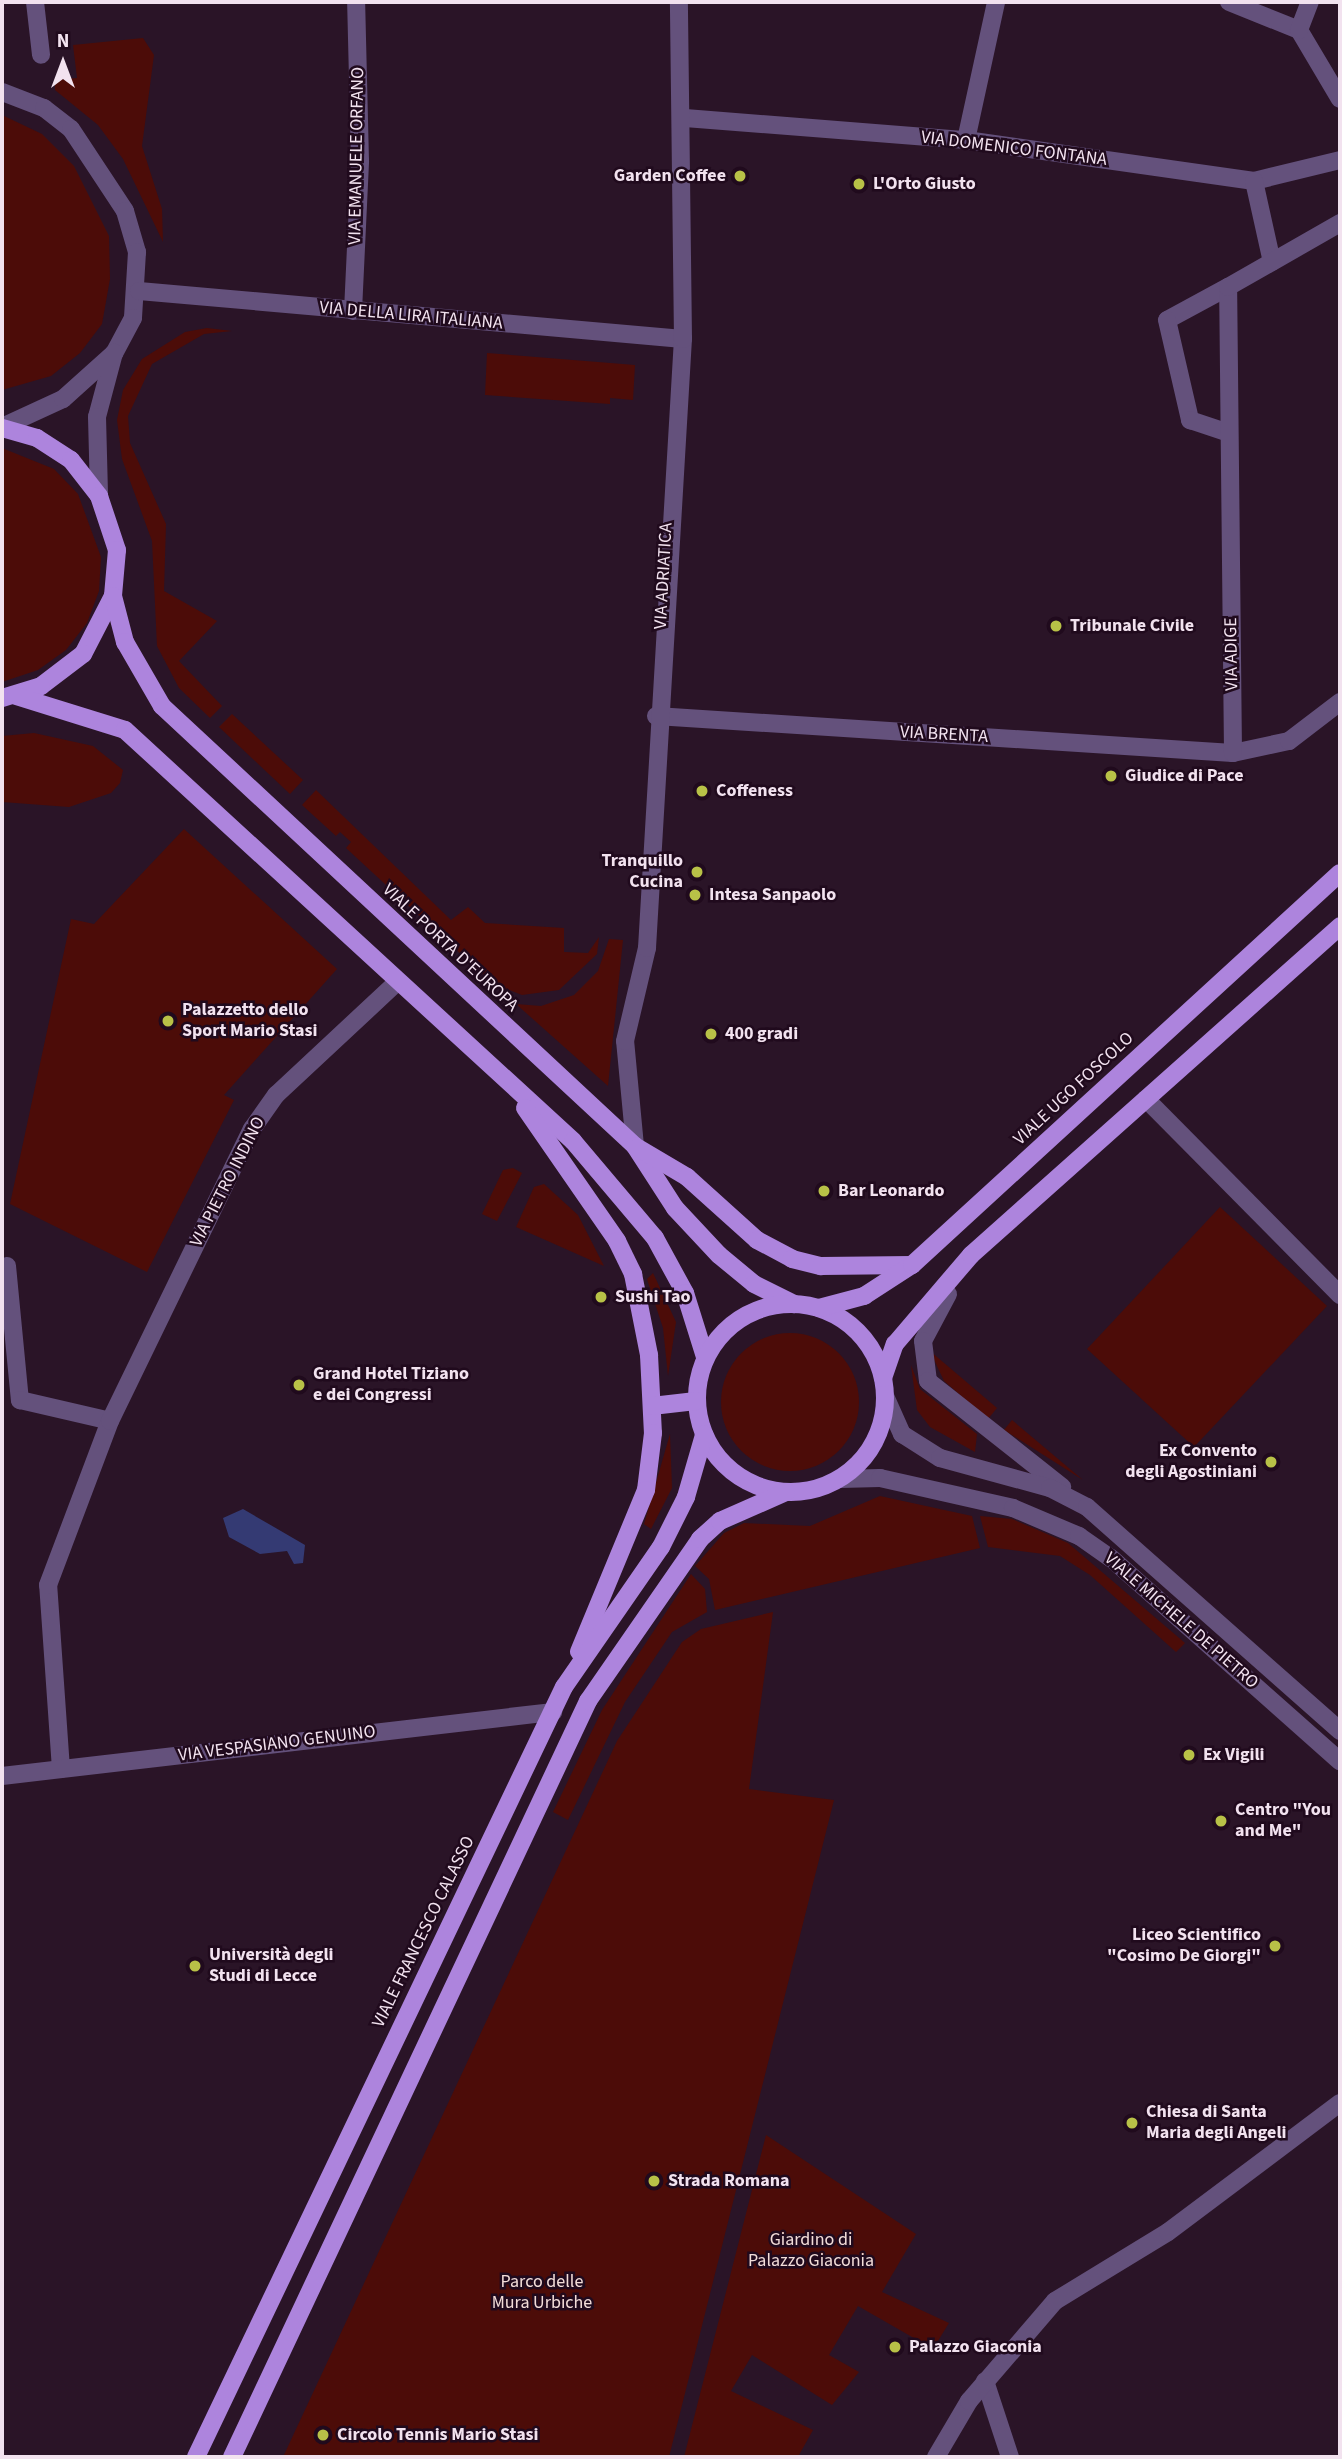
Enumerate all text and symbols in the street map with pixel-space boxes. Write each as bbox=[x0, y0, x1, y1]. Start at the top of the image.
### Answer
north arrow bbox=[28, 28, 98, 98]
text: N bbox=[57, 28, 69, 55]
street label: VIA EMANUELE ORFANO bbox=[345, 67, 369, 245]
street label: VIA DOMENICO FONTANA bbox=[920, 127, 1108, 171]
place label: Garden Coffee bbox=[614, 165, 726, 187]
marker: Garden Coffee bbox=[732, 168, 748, 184]
place label: L'Orto Giusto bbox=[873, 173, 976, 195]
marker: L'Orto Giusto bbox=[851, 176, 867, 192]
street label: VIA DELLA LIRA ITALIANA bbox=[318, 297, 504, 335]
street label: VIA ADRIATICA bbox=[650, 522, 678, 630]
place label: Tribunale Civile bbox=[1070, 615, 1194, 637]
street label: VIA ADIGE bbox=[1221, 617, 1243, 691]
marker: Tribunale Civile bbox=[1048, 618, 1064, 634]
street label: VIA BRENTA bbox=[899, 722, 989, 748]
place label: Giudice di Pace bbox=[1125, 765, 1244, 787]
marker: Giudice di Pace bbox=[1103, 768, 1119, 784]
place label: Coffeness bbox=[716, 780, 793, 802]
marker: Coffeness bbox=[694, 783, 710, 799]
place label: Tranquillo Cucina bbox=[602, 851, 683, 894]
marker: Tranquillo Cucina bbox=[689, 864, 705, 880]
street label: VIALE PORTA D'EUROPA bbox=[378, 879, 522, 1017]
place label: Intesa Sanpaolo bbox=[709, 884, 836, 906]
marker: Intesa Sanpaolo bbox=[687, 887, 703, 903]
place label: Palazzetto dello Sport Mario Stasi bbox=[182, 1000, 317, 1042]
marker: Palazzetto dello Sport Mario Stasi bbox=[160, 1013, 176, 1029]
place label: 400 gradi bbox=[725, 1023, 798, 1045]
marker: 400 gradi bbox=[703, 1026, 719, 1042]
street label: VIALE UGO FOSCOLO bbox=[1010, 1028, 1138, 1150]
street label: VIA PIETRO INDINO bbox=[186, 1113, 270, 1251]
place label: Bar Leonardo bbox=[838, 1180, 945, 1202]
marker: Bar Leonardo bbox=[816, 1183, 832, 1199]
place label: Sushi Tao bbox=[615, 1286, 690, 1308]
marker: Sushi Tao bbox=[593, 1289, 609, 1305]
place label: Grand Hotel Tiziano e dei Congressi bbox=[313, 1364, 469, 1406]
marker: Grand Hotel Tiziano e dei Congressi bbox=[291, 1377, 307, 1393]
place label: Ex Convento degli Agostiniani bbox=[1125, 1441, 1257, 1484]
marker: Ex Convento degli Agostiniani bbox=[1263, 1454, 1279, 1470]
street label: VIALE MICHELE DE PIETRO bbox=[1100, 1548, 1262, 1694]
street label: VIA VESPASIANO GENUINO bbox=[177, 1721, 377, 1767]
place label: Ex Vigili bbox=[1203, 1744, 1265, 1766]
marker: Ex Vigili bbox=[1181, 1747, 1197, 1763]
place label: Centro "You and Me" bbox=[1235, 1800, 1331, 1842]
marker: Centro "You and Me" bbox=[1213, 1813, 1229, 1829]
street label: VIALE FRANCESCO CALASSO bbox=[368, 1833, 480, 2031]
place label: Liceo Scientifico "Cosimo De Giorgi" bbox=[1107, 1925, 1261, 1968]
marker: Liceo Scientifico "Cosimo De Giorgi" bbox=[1267, 1938, 1283, 1954]
place label: Università degli Studi di Lecce bbox=[209, 1945, 334, 1988]
marker: Università degli Studi di Lecce bbox=[187, 1958, 203, 1974]
place label: Chiesa di Santa Maria degli Angeli bbox=[1146, 2102, 1287, 2144]
marker: Chiesa di Santa Maria degli Angeli bbox=[1124, 2115, 1140, 2131]
place label: Strada Romana bbox=[668, 2170, 789, 2192]
marker: Strada Romana bbox=[646, 2173, 662, 2189]
park label: Giardino di Palazzo Giaconia bbox=[748, 2230, 874, 2272]
park label: Parco delle Mura Urbiche bbox=[492, 2272, 592, 2314]
place label: Palazzo Giaconia bbox=[909, 2336, 1042, 2358]
marker: Palazzo Giaconia bbox=[887, 2339, 903, 2355]
place label: Circolo Tennis Mario Stasi bbox=[337, 2424, 539, 2446]
marker: Circolo Tennis Mario Stasi bbox=[315, 2427, 331, 2443]

